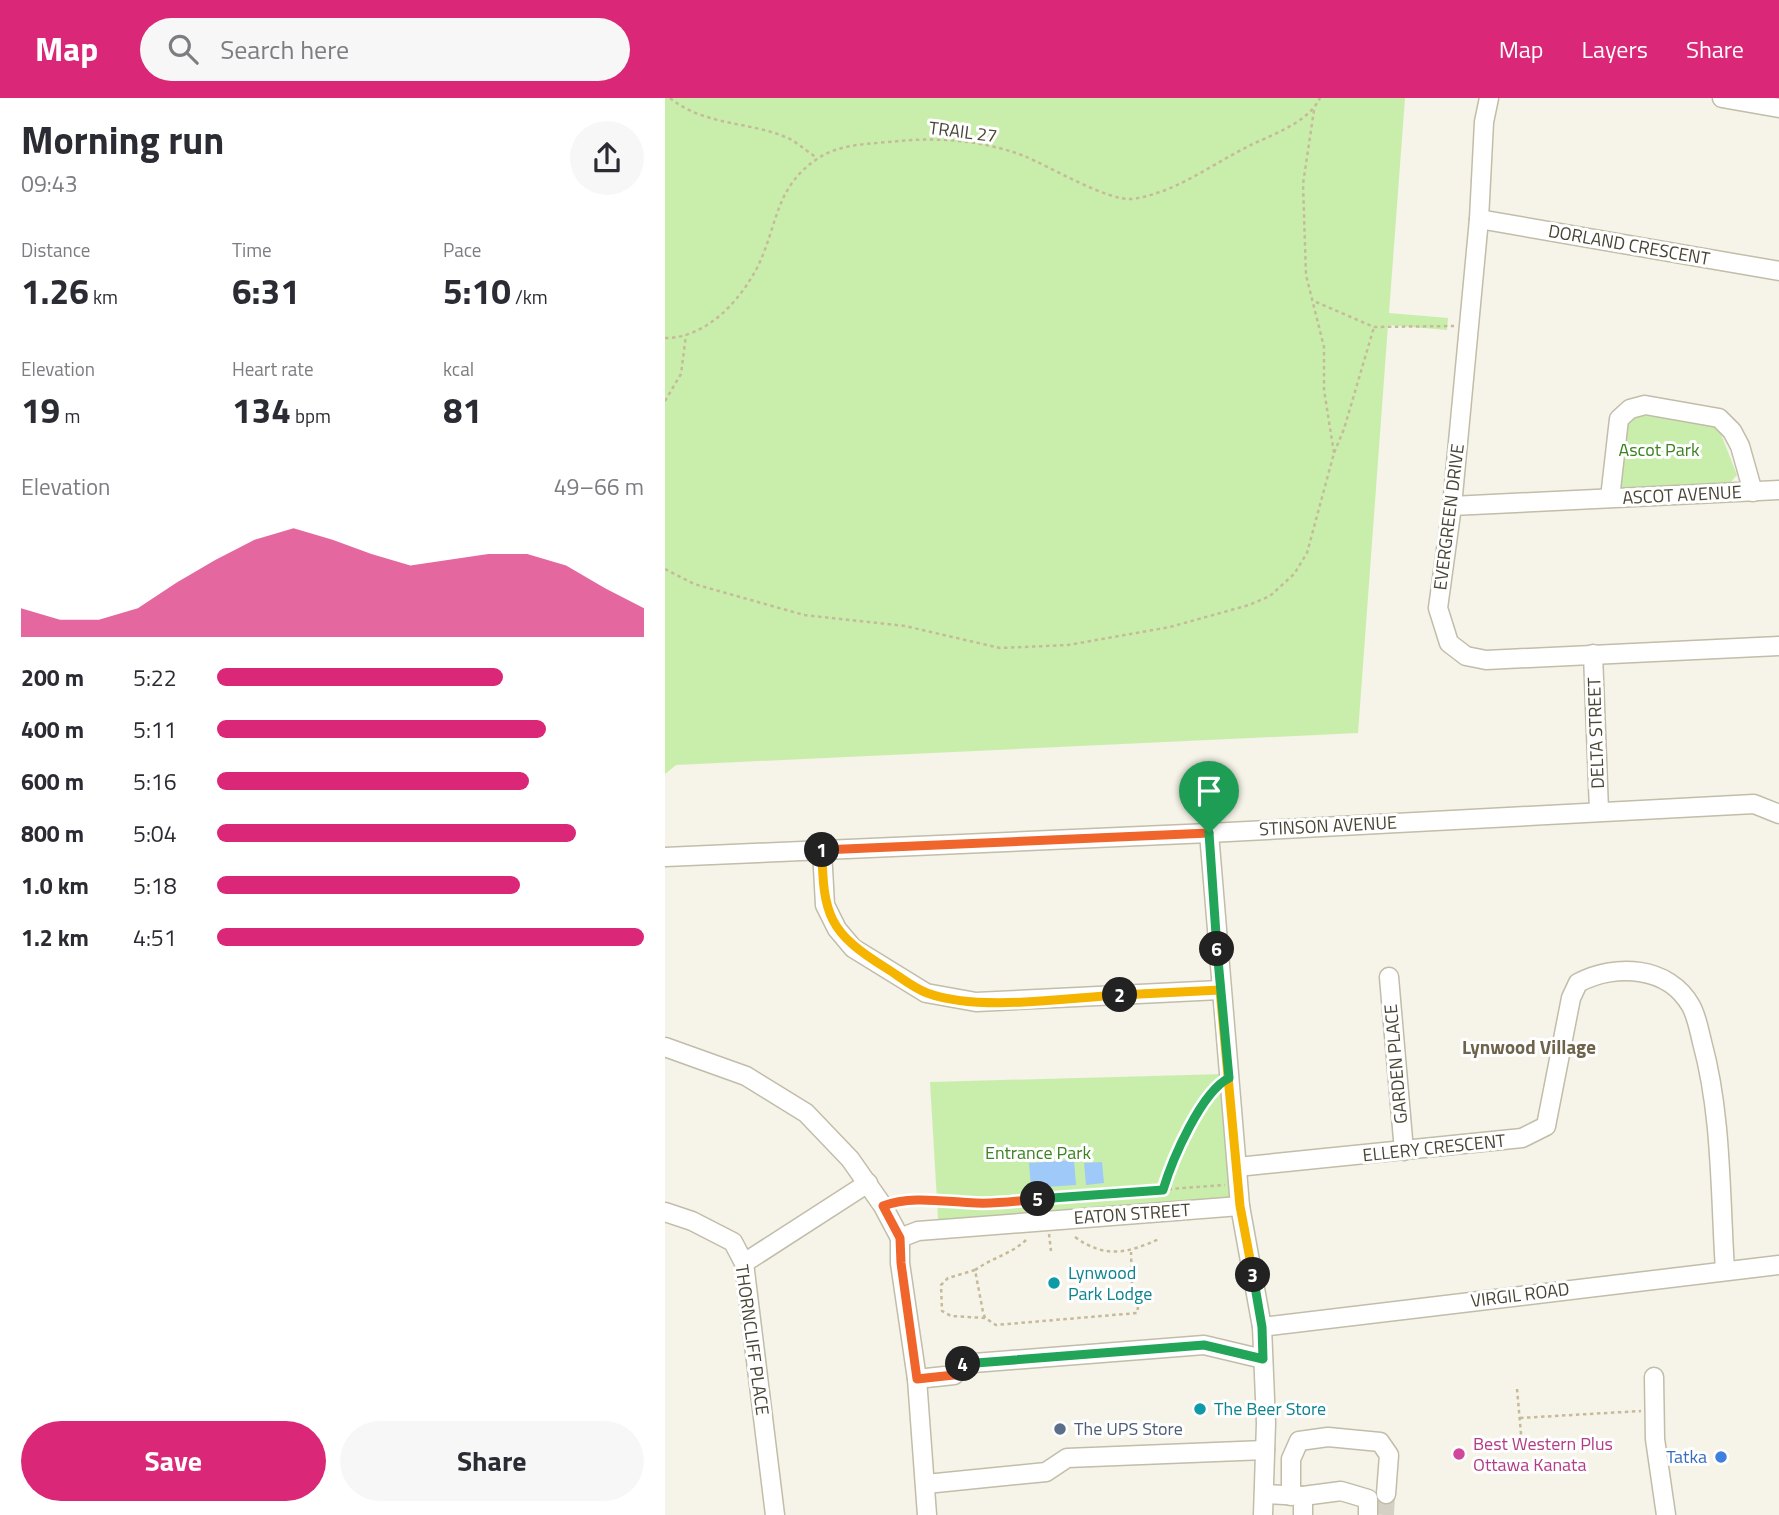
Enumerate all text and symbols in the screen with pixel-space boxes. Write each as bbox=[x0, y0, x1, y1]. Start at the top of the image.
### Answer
search box bbox=[140, 18, 630, 81]
text: Map bbox=[35, 24, 98, 74]
icon: search bbox=[164, 30, 202, 68]
text: Search here bbox=[220, 30, 349, 69]
text: Map bbox=[1499, 31, 1544, 67]
text: Layers bbox=[1582, 31, 1648, 67]
text: Share bbox=[1686, 31, 1744, 67]
text: Morning run bbox=[21, 111, 224, 169]
street label: TRAIL 27 bbox=[928, 114, 999, 149]
button: share bbox=[570, 121, 644, 195]
text: 09:43 bbox=[21, 166, 78, 201]
street label: DORLAND CRESCENT bbox=[1546, 217, 1712, 272]
text: Distance bbox=[21, 235, 90, 264]
text: Time bbox=[232, 235, 272, 264]
text: Pace bbox=[443, 235, 481, 264]
text: 1.26 bbox=[21, 264, 89, 318]
text: 6:31 bbox=[232, 264, 300, 318]
text: 5:10 bbox=[443, 264, 511, 318]
text: km bbox=[89, 282, 118, 311]
text: /km bbox=[511, 282, 548, 311]
text: Elevation bbox=[21, 354, 95, 383]
text: Heart rate bbox=[232, 354, 314, 383]
text: kcal bbox=[443, 354, 474, 383]
text: 19 bbox=[21, 383, 60, 437]
text: 134 bbox=[232, 383, 291, 437]
text: 81 bbox=[443, 383, 482, 437]
text: m bbox=[60, 401, 80, 430]
text: bpm bbox=[291, 401, 331, 430]
park label: Ascot Park bbox=[1619, 436, 1700, 463]
street label: EVERGREEN DRIVE bbox=[1426, 442, 1471, 592]
text: Elevation bbox=[21, 469, 110, 504]
text: 49–66 m bbox=[554, 469, 644, 504]
street label: ASCOT AVENUE bbox=[1622, 478, 1742, 511]
text: 200 m bbox=[21, 660, 84, 695]
text: 5:22 bbox=[133, 660, 177, 695]
street label: DELTA STREET bbox=[1580, 676, 1611, 789]
text: 400 m bbox=[21, 712, 84, 747]
text: 5:11 bbox=[133, 712, 177, 747]
pin bbox=[1179, 761, 1239, 833]
text: 600 m bbox=[21, 764, 84, 799]
text: 5:16 bbox=[133, 764, 177, 799]
icon: arrive bbox=[1190, 772, 1228, 810]
street label: STINSON AVENUE bbox=[1258, 808, 1398, 843]
text: 800 m bbox=[21, 816, 84, 851]
text: 5:04 bbox=[133, 816, 177, 851]
pin: 1 bbox=[805, 832, 839, 868]
text: 1 bbox=[816, 835, 827, 864]
text: 1.0 km bbox=[21, 868, 89, 903]
text: 5:18 bbox=[133, 868, 177, 903]
text: 1.2 km bbox=[21, 920, 89, 955]
text: 4:51 bbox=[133, 920, 177, 955]
pin: 6 bbox=[1199, 932, 1235, 966]
text: 6 bbox=[1211, 934, 1222, 963]
pin: 2 bbox=[1103, 978, 1137, 1012]
text: 2 bbox=[1114, 980, 1125, 1009]
street label: GARDEN PLACE bbox=[1377, 1003, 1414, 1125]
district label: Lynwood Village bbox=[1462, 1032, 1596, 1061]
street label: ELLERY CRESCENT bbox=[1361, 1127, 1507, 1168]
park label: Entrance Park bbox=[985, 1139, 1091, 1166]
pin: 5 bbox=[1021, 1182, 1055, 1216]
text: 5 bbox=[1032, 1184, 1043, 1213]
street label: EATON STREET bbox=[1073, 1196, 1192, 1231]
pin: 3 bbox=[1235, 1258, 1271, 1292]
place label: Lynwood Park Lodge bbox=[1068, 1259, 1152, 1307]
text: 3 bbox=[1247, 1260, 1258, 1289]
street label: THORNCLIFF PLACE bbox=[729, 1263, 776, 1417]
marker: Lynwood Park Lodge bbox=[1046, 1275, 1062, 1291]
street label: VIRGIL ROAD bbox=[1469, 1275, 1571, 1314]
pin: 4 bbox=[945, 1346, 981, 1382]
text: 4 bbox=[957, 1349, 968, 1378]
place label: The Beer Store bbox=[1214, 1395, 1326, 1422]
marker: The Beer Store bbox=[1192, 1401, 1208, 1417]
place label: The UPS Store bbox=[1074, 1415, 1183, 1442]
button: Save bbox=[21, 1421, 326, 1501]
button: Share bbox=[340, 1421, 644, 1501]
marker: The UPS Store bbox=[1052, 1421, 1068, 1437]
place label: Best Western Plus Ottawa Kanata bbox=[1473, 1430, 1613, 1478]
place label: Tatka bbox=[1666, 1443, 1707, 1470]
marker: Best Western Plus Ottawa Kanata bbox=[1451, 1446, 1467, 1462]
marker: Tatka bbox=[1713, 1449, 1729, 1465]

